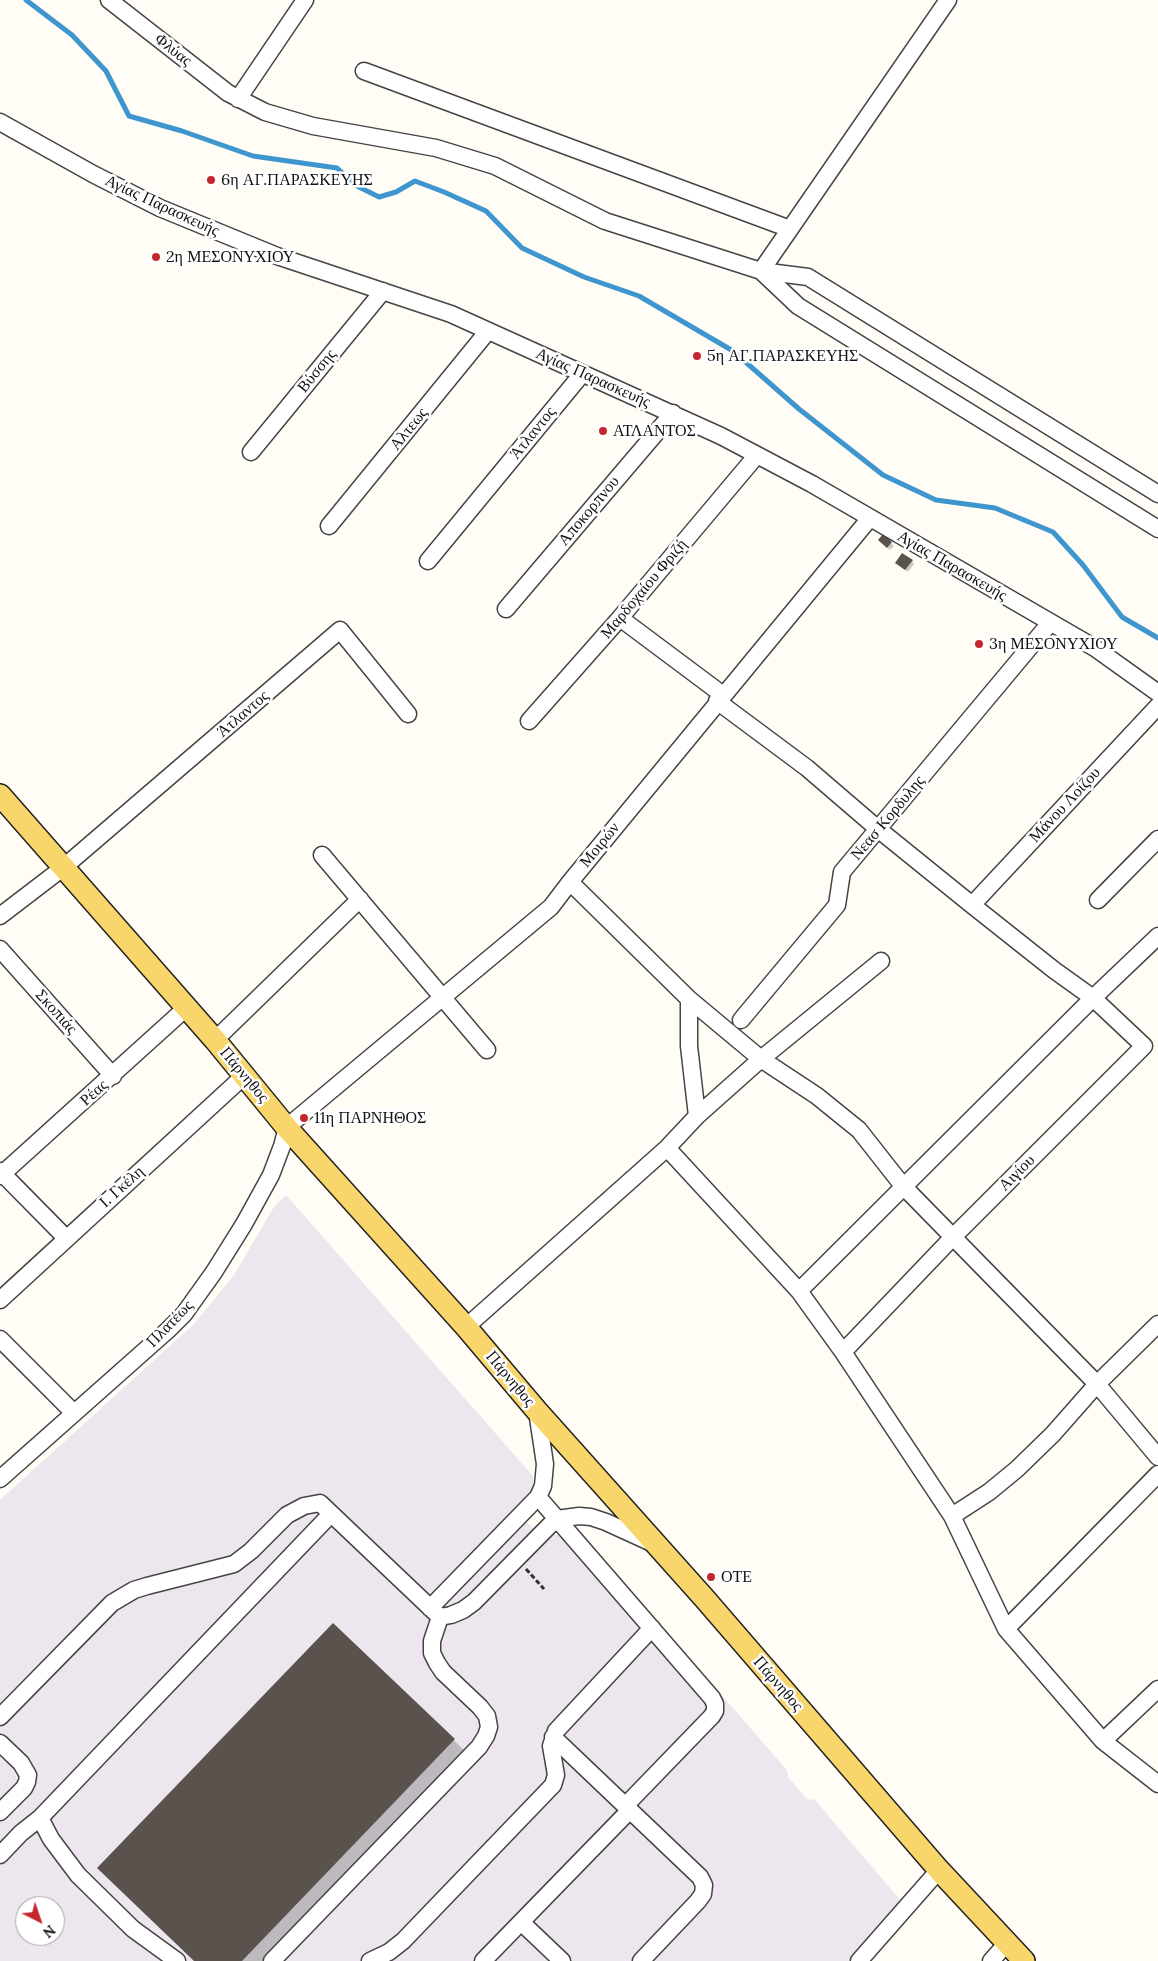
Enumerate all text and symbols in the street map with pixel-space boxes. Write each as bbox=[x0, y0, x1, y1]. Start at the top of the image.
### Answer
street label: Φλύας bbox=[151, 30, 195, 70]
place label: 6η ΑΓ.ΠΑΡΑΣΚΕΥΗΣ bbox=[221, 170, 373, 190]
street label: Αγίας Παρασκευής bbox=[102, 171, 222, 241]
marker: 6η ΑΓ.ΠΑΡΑΣΚΕΥΗΣ bbox=[205, 174, 217, 186]
place label: 2η ΜΕΣΟΝΥΧΙΟΥ bbox=[166, 247, 294, 267]
marker: 2η ΜΕΣΟΝΥΧΙΟΥ bbox=[150, 251, 162, 263]
street label: Αγίας Παρασκευής bbox=[533, 344, 653, 412]
street label: Βύσσης bbox=[294, 345, 340, 397]
place label: 5η ΑΓ.ΠΑΡΑΣΚΕΥΗΣ bbox=[707, 346, 858, 366]
marker: 5η ΑΓ.ΠΑΡΑΣΚΕΥΗΣ bbox=[691, 350, 703, 362]
street label: Άτλαντος bbox=[506, 403, 560, 463]
street label: Αλτεως bbox=[386, 404, 432, 454]
place label: ΑΤΛΑΝΤΟΣ bbox=[613, 421, 696, 441]
marker: ΑΤΛΑΝΤΟΣ bbox=[597, 425, 609, 437]
street label: Αποκορπνου bbox=[554, 472, 624, 550]
street label: Αγίας Παρασκευής bbox=[894, 527, 1010, 605]
street label: Μαρδοχαίου Φριζή bbox=[597, 535, 691, 643]
place label: 3η ΜΕΣΟΝΥΧΙΟΥ bbox=[989, 634, 1118, 654]
marker: 3η ΜΕΣΟΝΥΧΙΟΥ bbox=[973, 638, 985, 650]
street label: Άτλαντος bbox=[213, 686, 273, 742]
street label: Μάνου Λοίζου bbox=[1025, 763, 1105, 847]
street label: Νεασ Κορδυλης bbox=[847, 772, 929, 864]
street label: Μοιρών bbox=[576, 819, 624, 871]
street label: Σκοπιάς bbox=[31, 986, 81, 1038]
street label: Πάρνηθος bbox=[215, 1043, 273, 1107]
street label: Ρέας bbox=[76, 1076, 112, 1110]
place label: 11η ΠΑΡΝΗΘΟΣ bbox=[314, 1108, 426, 1128]
marker: 11η ΠΑΡΝΗΘΟΣ bbox=[298, 1112, 310, 1124]
street label: Αιγίου bbox=[995, 1151, 1039, 1195]
street label: Ι. Γκέλη bbox=[96, 1162, 148, 1212]
street label: Πλατέως bbox=[143, 1296, 197, 1352]
street label: Πάρνηθος bbox=[481, 1347, 539, 1411]
place label: ΟΤΕ bbox=[721, 1567, 752, 1587]
marker: ΟΤΕ bbox=[705, 1571, 717, 1583]
street label: Πάρνηθος bbox=[749, 1653, 807, 1715]
north arrow bbox=[15, 1896, 65, 1946]
text: N bbox=[39, 1921, 59, 1942]

